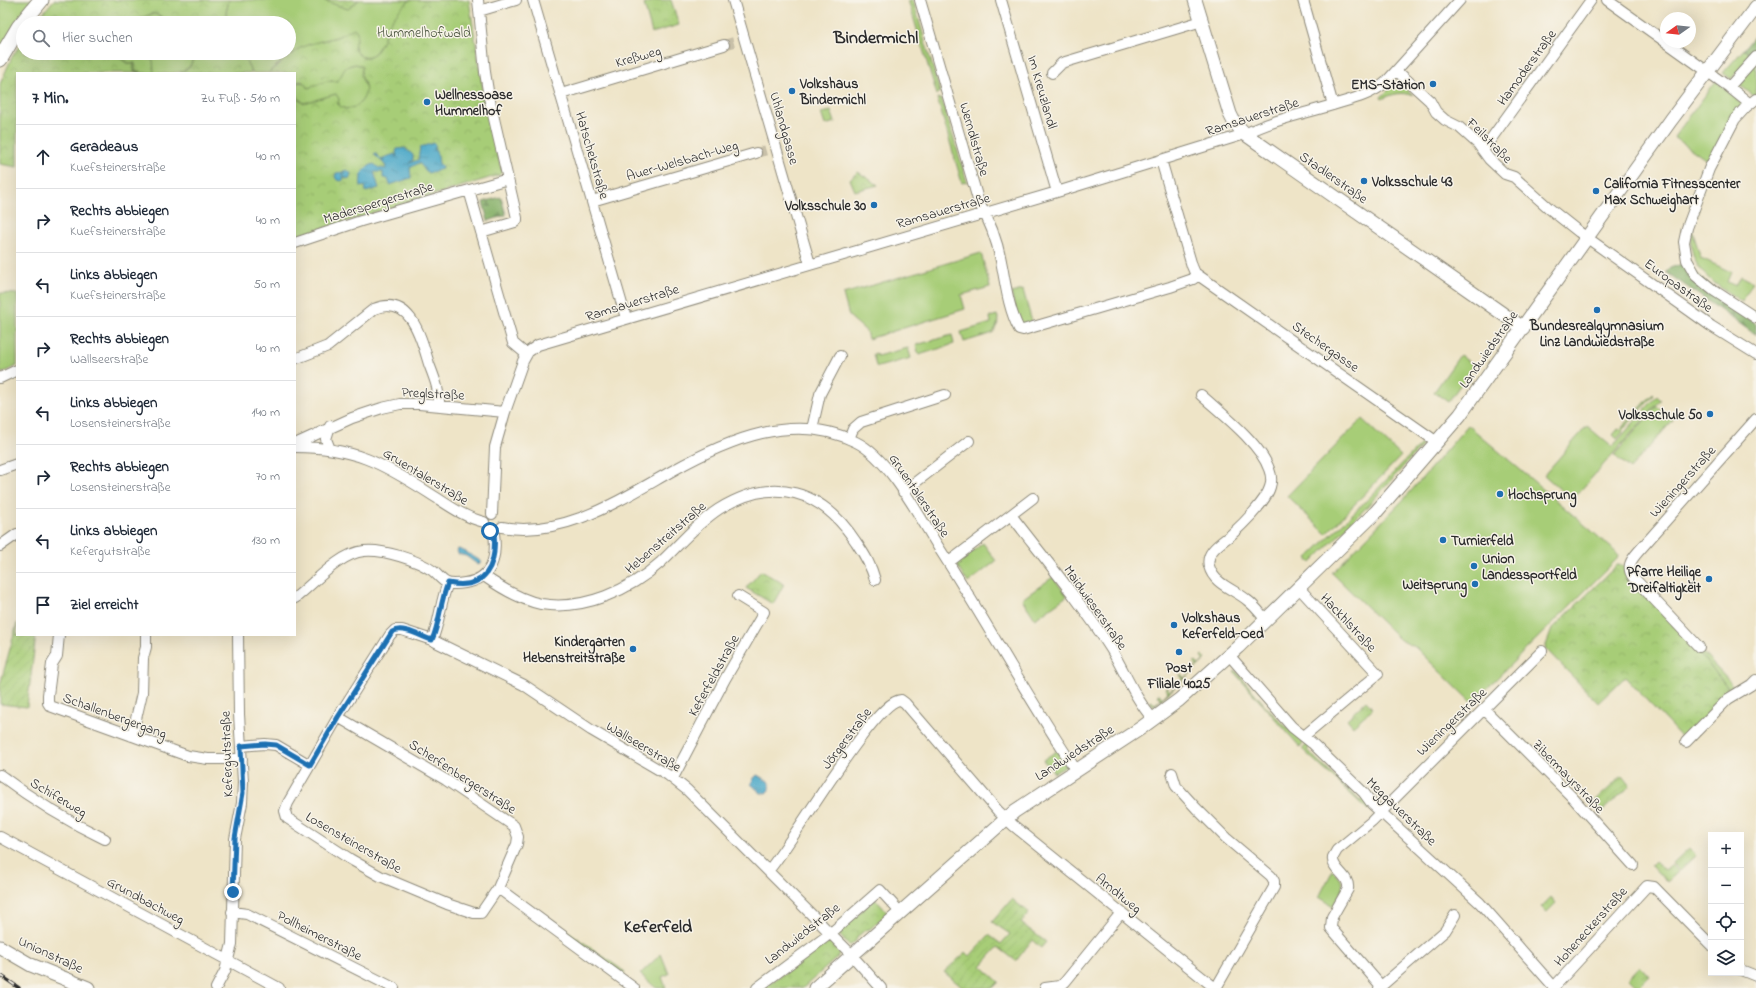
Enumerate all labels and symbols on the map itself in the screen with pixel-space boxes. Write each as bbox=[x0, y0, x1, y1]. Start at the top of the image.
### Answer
north arrow bbox=[1660, 12, 1696, 48]
park label: Hummelhofwald bbox=[377, 23, 471, 44]
street label: Hamoderstraße bbox=[1492, 25, 1562, 110]
district label: Bindermichl bbox=[833, 26, 918, 52]
street label: Kreßweg bbox=[613, 41, 664, 75]
street label: Im Kreuzlandl bbox=[1021, 53, 1062, 132]
place label: Volkshaus Bindermichl bbox=[799, 74, 867, 111]
place label: EMS-Station bbox=[1351, 75, 1425, 96]
marker: EMS-Station bbox=[1428, 79, 1438, 89]
place label: Wellnessoase Hummelhof bbox=[435, 85, 513, 122]
marker: Volkshaus Bindermichl bbox=[787, 86, 797, 96]
street label: Uhlandgasse bbox=[762, 90, 804, 168]
street label: Ramsauerstraße bbox=[1203, 92, 1302, 142]
marker: Wellnessoase Hummelhof bbox=[422, 97, 432, 107]
street label: Werndlstraße bbox=[953, 100, 994, 179]
street label: Hatschekstraße bbox=[569, 109, 614, 202]
street label: Feilstraße bbox=[1460, 113, 1517, 169]
street label: Auer-Welsbach-Weg bbox=[624, 135, 741, 188]
street label: Stadlerstraße bbox=[1295, 147, 1372, 210]
place label: Volksschule 43 bbox=[1371, 172, 1453, 193]
place label: California Fitnesscenter Max Schweighart bbox=[1604, 174, 1741, 213]
street label: Maderspergerstraße bbox=[321, 176, 437, 231]
marker: Volksschule 43 bbox=[1359, 176, 1369, 186]
marker: California Fitnesscenter Max Schweighart bbox=[1591, 186, 1601, 196]
street label: Ramsauerstraße bbox=[894, 188, 994, 235]
place label: Volksschule 30 bbox=[784, 196, 866, 217]
marker: Volksschule 30 bbox=[869, 200, 879, 210]
street label: Europastraße bbox=[1639, 254, 1717, 319]
street label: Ramsauerstraße bbox=[583, 279, 682, 328]
marker: Bundesrealgymnasium Linz Landwiedstraße bbox=[1592, 305, 1602, 315]
street label: Landwiedstraße bbox=[1455, 306, 1524, 393]
street label: Stechergasse bbox=[1287, 316, 1364, 379]
place label: Bundesrealgymnasium Linz Landwiedstraße bbox=[1529, 316, 1664, 353]
street label: Preglstraße bbox=[401, 382, 466, 408]
place label: Volksschule 50 bbox=[1618, 405, 1702, 426]
marker: Volksschule 50 bbox=[1705, 409, 1715, 419]
street label: Wieningerstraße bbox=[1645, 441, 1723, 523]
street label: Gruentalerstraße bbox=[378, 443, 473, 512]
street label: Gruentalerstraße bbox=[883, 450, 955, 542]
place label: Hochsprung bbox=[1508, 485, 1577, 508]
marker: Hochsprung bbox=[1495, 489, 1505, 499]
street label: Hebenstreitstraße bbox=[621, 496, 712, 580]
route start bbox=[481, 522, 499, 540]
place label: Turnierfeld bbox=[1451, 531, 1514, 552]
marker: Turnierfeld bbox=[1438, 535, 1448, 545]
place label: Union Landessportfeld bbox=[1482, 549, 1577, 586]
street label: Maidwieserstraße bbox=[1058, 561, 1132, 655]
marker: Union Landessportfeld bbox=[1469, 561, 1479, 571]
place label: Pfarre Heilige Dreifaltigkeit bbox=[1627, 562, 1702, 601]
marker: Pfarre Heilige Dreifaltigkeit bbox=[1704, 574, 1714, 584]
place label: Weitsprung bbox=[1402, 575, 1468, 598]
marker: Weitsprung bbox=[1470, 579, 1480, 589]
street label: Hackhlstraße bbox=[1315, 589, 1381, 658]
place label: Volkshaus Keferfeld-Oed bbox=[1181, 608, 1264, 645]
marker: Volkshaus Keferfeld-Oed bbox=[1169, 620, 1179, 630]
street label: Keferfeldstraße bbox=[683, 630, 746, 720]
place label: Kindergarten Hebenstreitstraße bbox=[523, 632, 626, 669]
marker: Kindergarten Hebenstreitstraße bbox=[628, 644, 638, 654]
marker: Post Filiale 4025 bbox=[1174, 647, 1184, 657]
place label: Post Filiale 4025 bbox=[1147, 658, 1210, 695]
street label: Wieningerstraße bbox=[1412, 682, 1493, 762]
street label: Schallenbergergang bbox=[59, 688, 169, 746]
street label: Jörgerstraße bbox=[817, 703, 879, 775]
street label: Kefergutstraße bbox=[215, 710, 241, 798]
street label: Wallseerstraße bbox=[602, 717, 685, 778]
street label: Landwiedstraße bbox=[1031, 719, 1119, 787]
street label: Scherfenbergerstraße bbox=[404, 735, 521, 821]
street label: Zibermayrstraße bbox=[1526, 735, 1609, 820]
street label: Schiferweg bbox=[25, 773, 91, 824]
street label: Meggauerstraße bbox=[1360, 773, 1441, 852]
street label: Losensteinerstraße bbox=[301, 807, 406, 880]
street label: Arndtweg bbox=[1090, 869, 1146, 920]
street label: Grundbachweg bbox=[102, 872, 188, 932]
street label: Hoheneckerstraße bbox=[1549, 882, 1633, 972]
route end bbox=[224, 883, 242, 901]
street label: Landwiedstraße bbox=[761, 898, 846, 970]
street label: Pollheimerstraße bbox=[273, 906, 366, 967]
district label: Keferfeld bbox=[624, 915, 693, 941]
street label: Unionstraße bbox=[14, 931, 87, 980]

